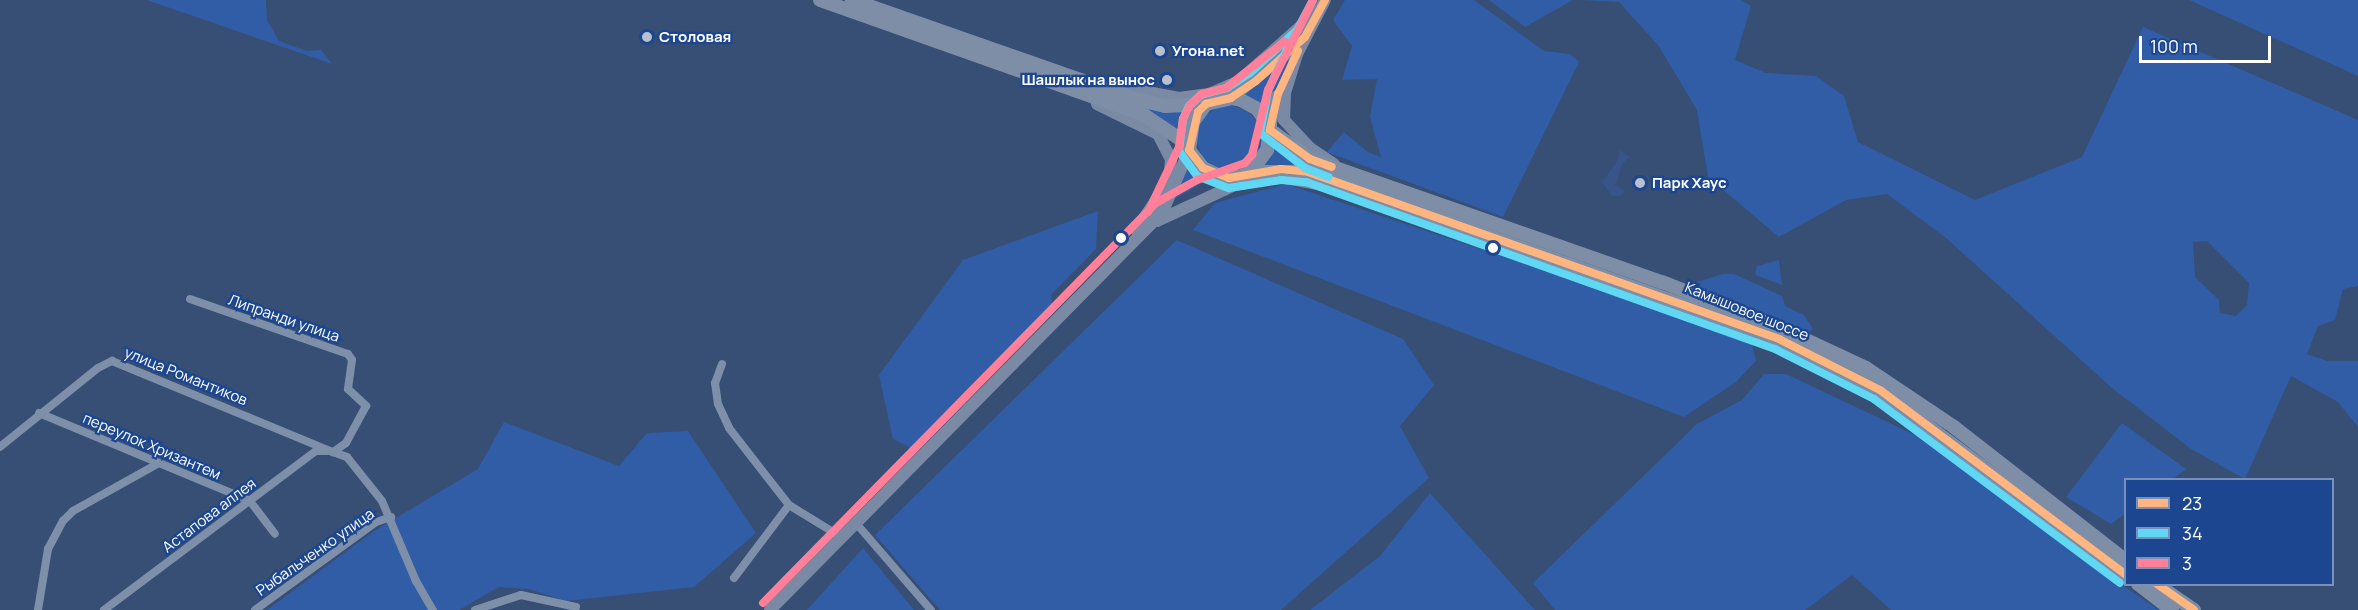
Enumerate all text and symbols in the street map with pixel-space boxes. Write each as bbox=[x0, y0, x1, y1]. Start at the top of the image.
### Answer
scale bar bbox=[2142, 24, 2274, 62]
place label: Столовая bbox=[659, 28, 731, 46]
marker: Столовая bbox=[640, 30, 654, 44]
text: 100 m bbox=[2150, 34, 2198, 58]
place label: Угона.net bbox=[1172, 42, 1245, 60]
marker: Угона.net bbox=[1153, 44, 1167, 58]
place label: Шашлык на вынос bbox=[1021, 71, 1155, 89]
marker: Шашлык на вынос bbox=[1160, 73, 1174, 87]
place label: Парк Хаус bbox=[1652, 174, 1727, 192]
marker: Парк Хаус bbox=[1633, 176, 1647, 190]
unlabelled marker bbox=[1115, 232, 1127, 244]
unlabelled marker bbox=[1487, 242, 1499, 254]
street label: Камышовое шоссе bbox=[1682, 278, 1812, 344]
street label: Липранди улица bbox=[226, 291, 342, 345]
street label: улица Романтиков bbox=[122, 343, 250, 409]
street label: переулок Хризантем bbox=[80, 409, 224, 483]
street label: Астапова аллея bbox=[159, 474, 259, 556]
legend bbox=[2124, 478, 2334, 586]
text: 23 bbox=[2182, 491, 2202, 515]
street label: Рыбальченко улица bbox=[253, 504, 377, 600]
text: 34 bbox=[2182, 521, 2203, 545]
text: 3 bbox=[2182, 551, 2192, 575]

